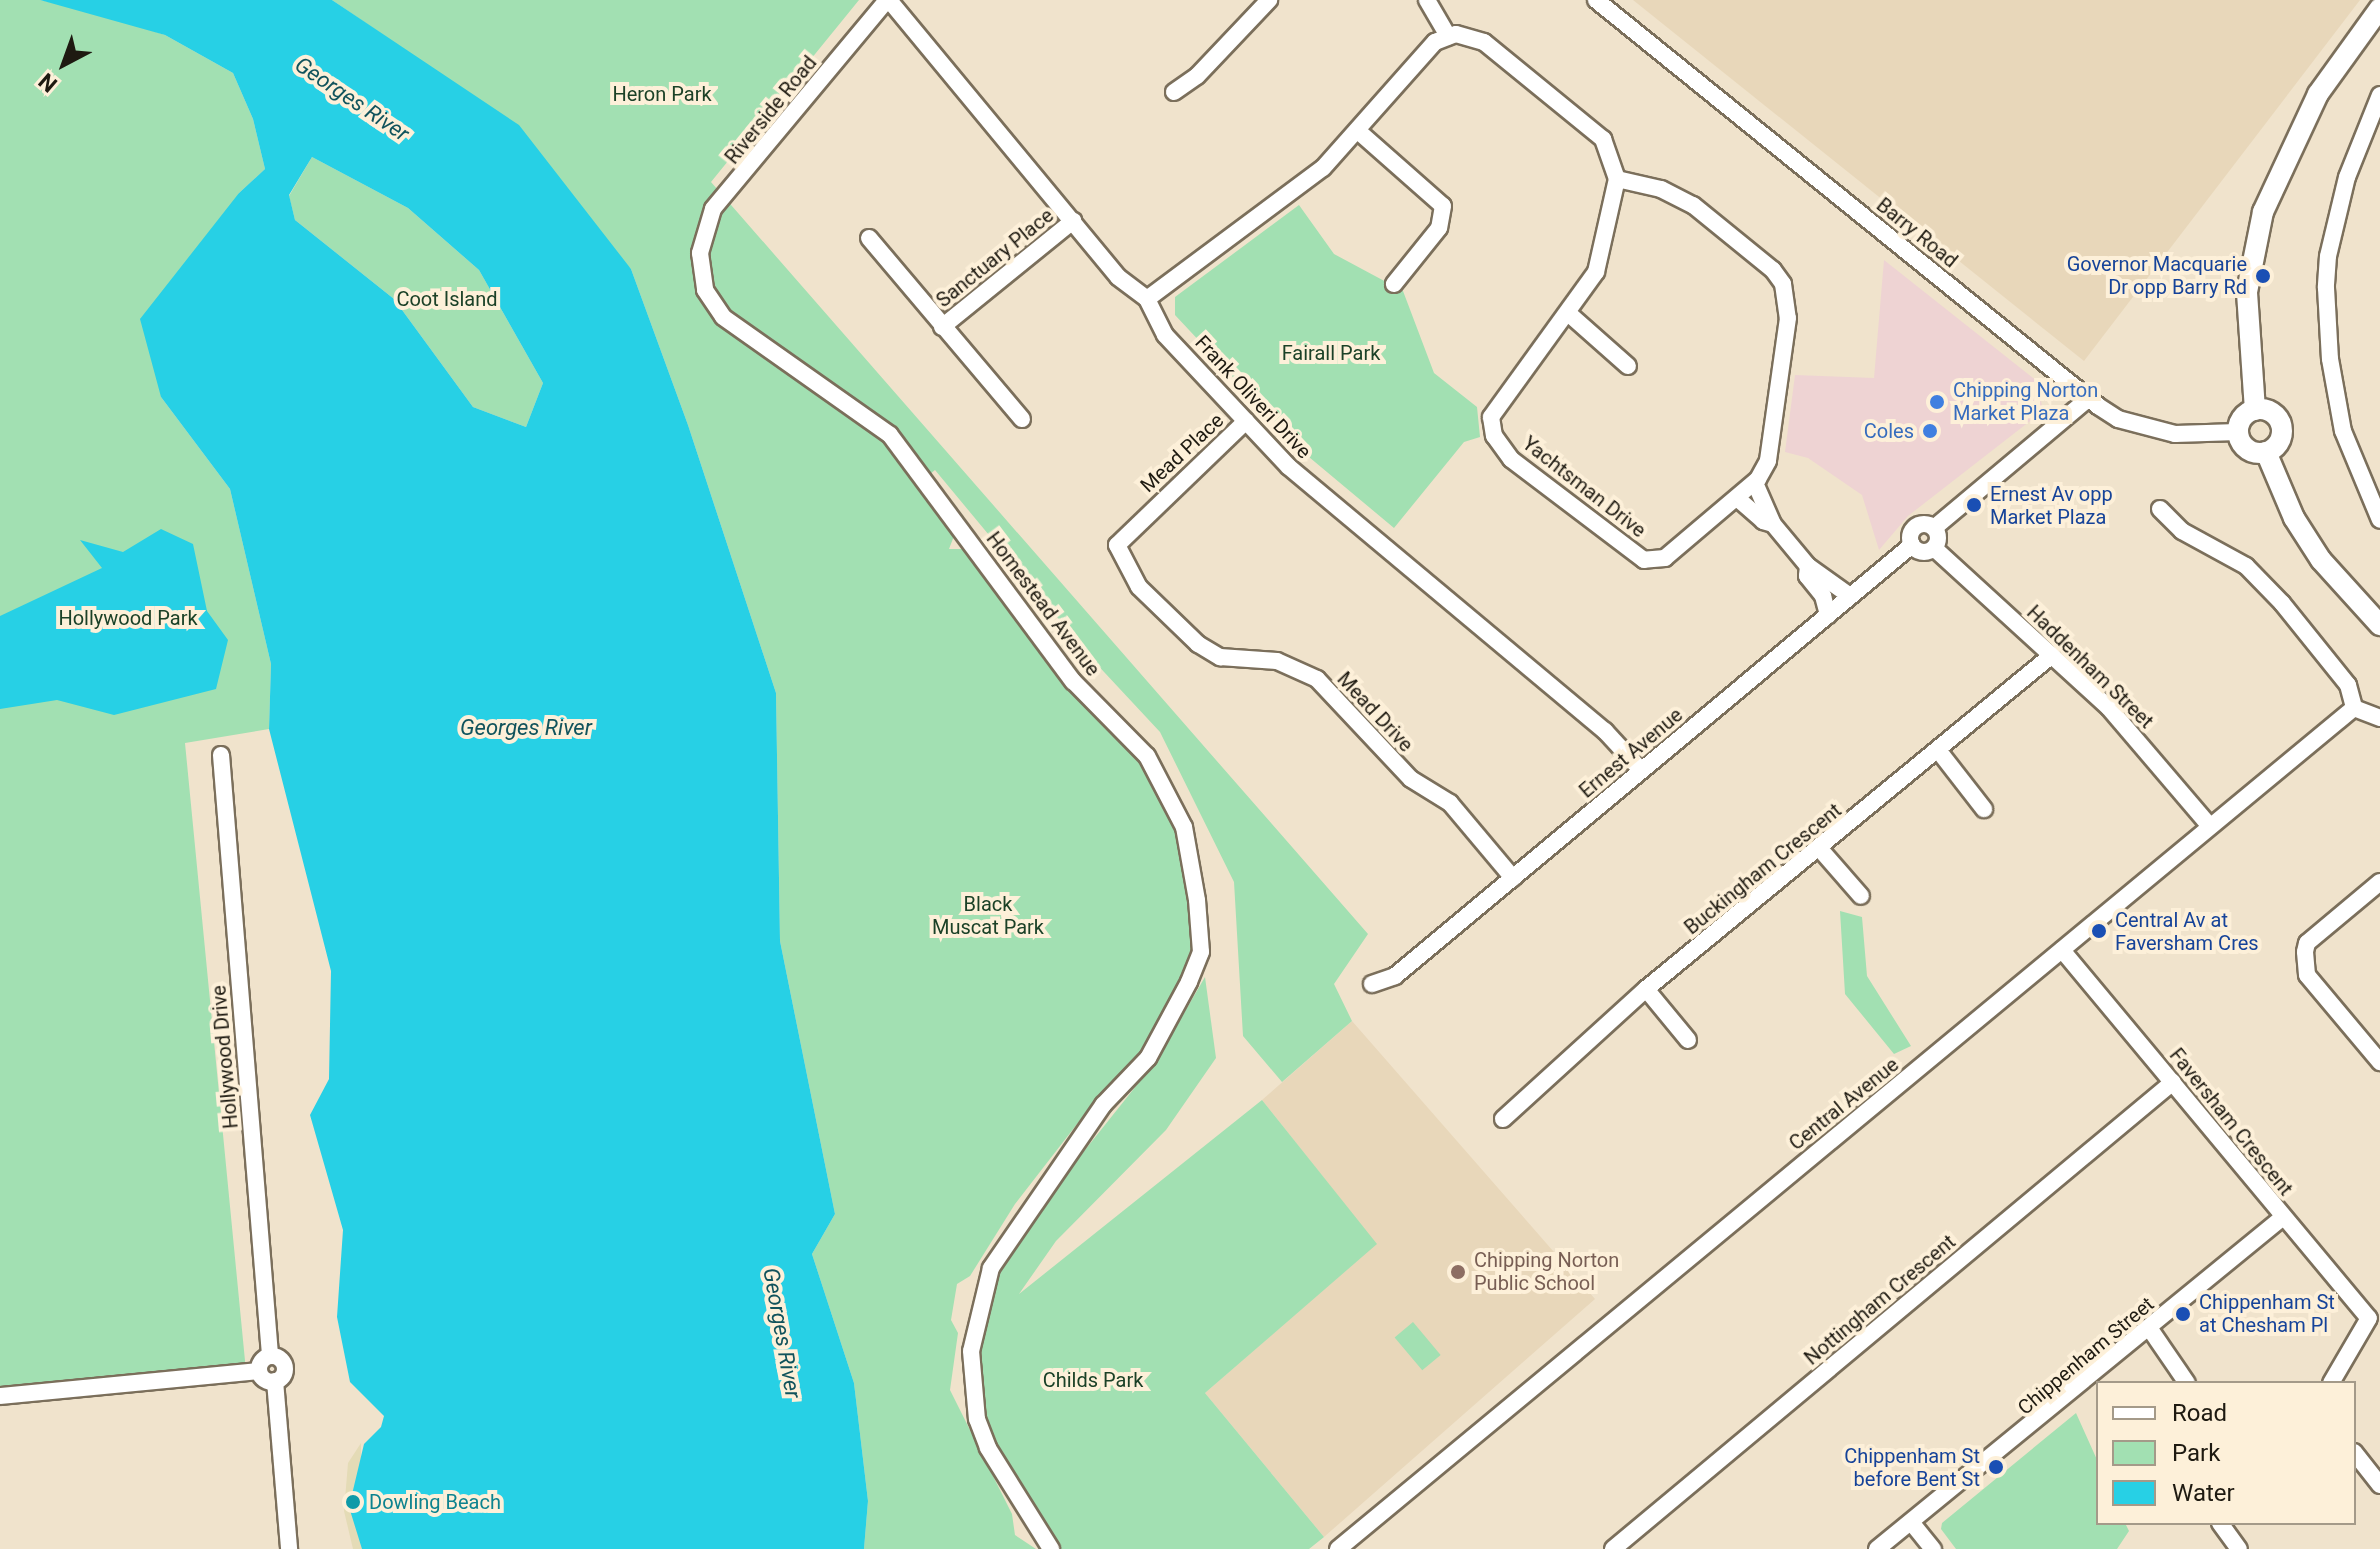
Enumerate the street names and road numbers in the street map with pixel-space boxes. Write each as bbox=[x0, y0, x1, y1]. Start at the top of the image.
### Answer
street label: Riverside Road bbox=[720, 51, 822, 169]
street label: Barry Road bbox=[1872, 193, 1962, 273]
street label: Sanctuary Place bbox=[932, 204, 1058, 312]
street label: Frank Oliveri Drive bbox=[1190, 331, 1316, 463]
street label: Mead Place bbox=[1136, 409, 1228, 497]
street label: Yachtsman Drive bbox=[1518, 431, 1650, 543]
street label: Homestead Avenue bbox=[981, 527, 1105, 681]
street label: Haddenham Street bbox=[2022, 601, 2158, 733]
street label: Mead Drive bbox=[1332, 667, 1418, 757]
street label: Ernest Avenue bbox=[1575, 703, 1687, 803]
street label: Buckingham Crescent bbox=[1680, 798, 1846, 940]
street label: Hollywood Drive bbox=[207, 984, 243, 1130]
street label: Faversham Crescent bbox=[2164, 1044, 2298, 1200]
street label: Central Avenue bbox=[1784, 1053, 1904, 1155]
street label: Nottingham Crescent bbox=[1800, 1230, 1960, 1370]
street label: Chippenham Street bbox=[2013, 1292, 2159, 1420]

